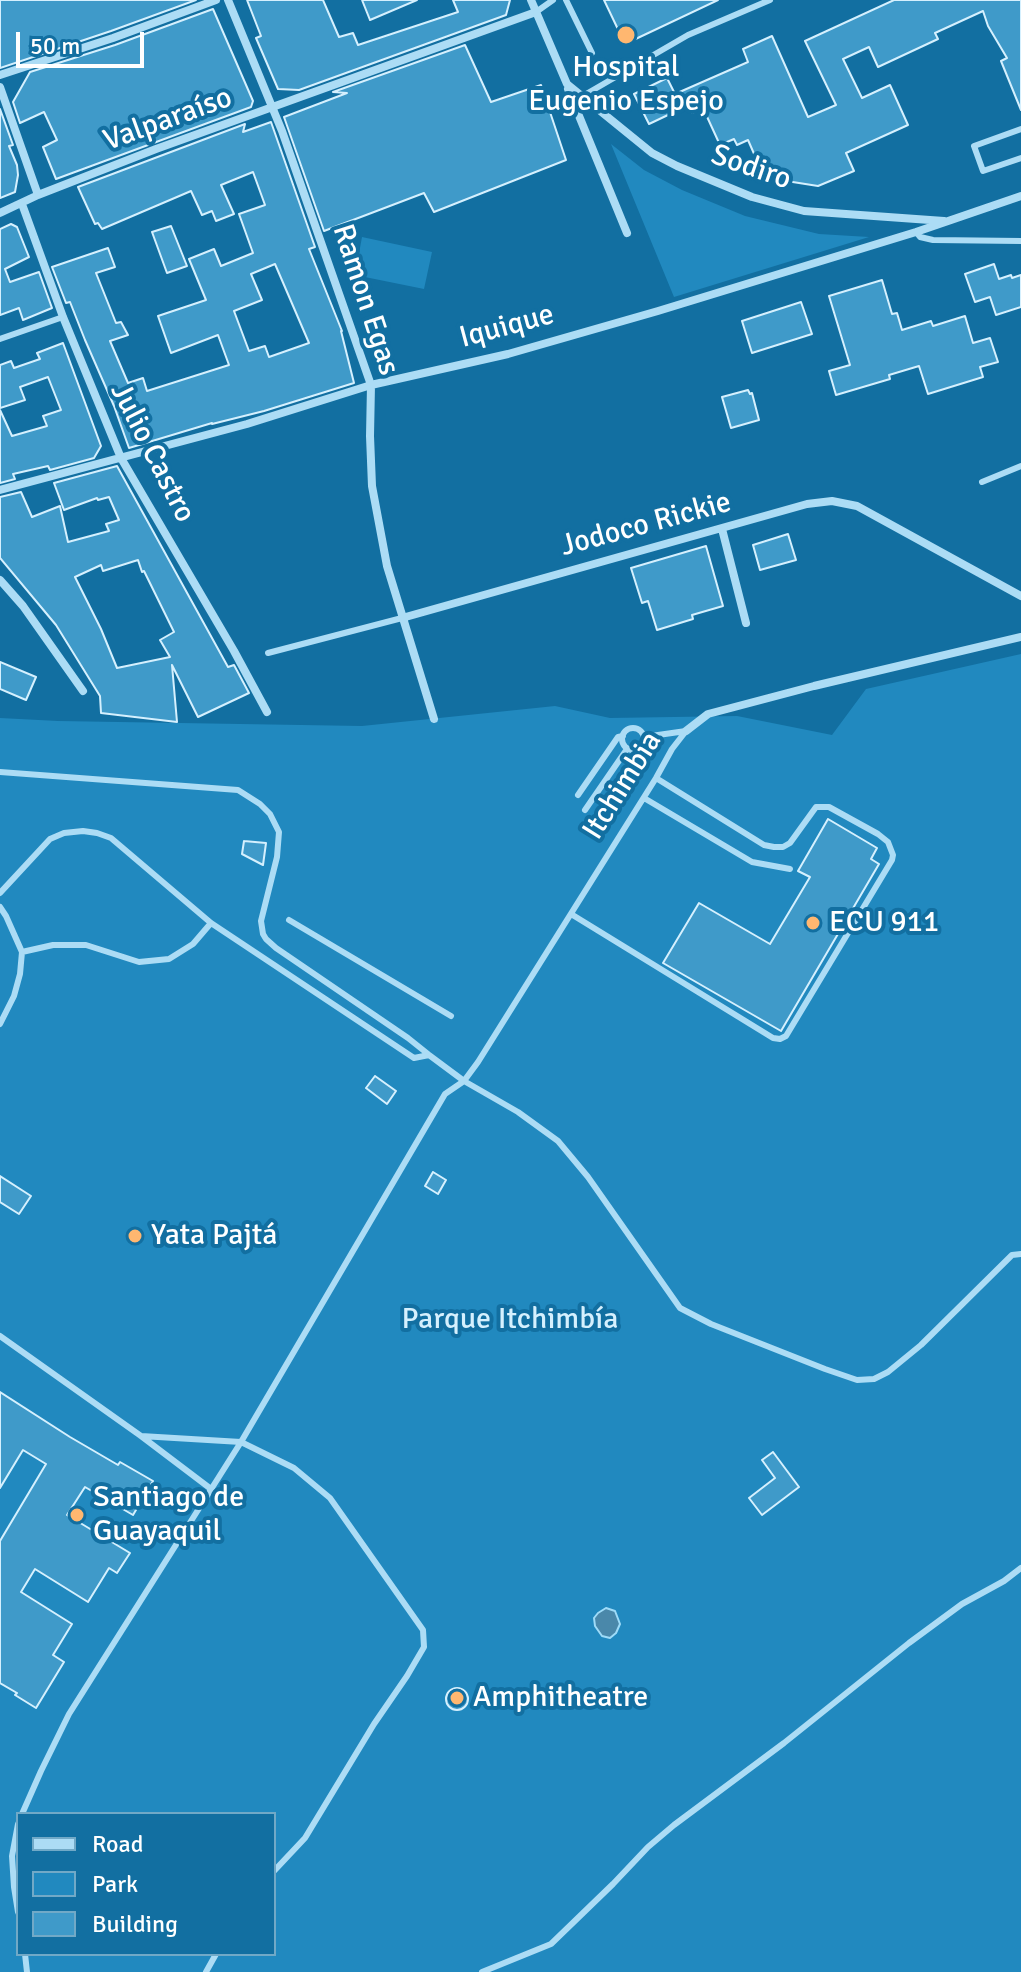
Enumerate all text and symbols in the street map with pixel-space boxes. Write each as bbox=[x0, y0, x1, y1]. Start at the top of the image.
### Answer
scale bar bbox=[20, 16, 148, 66]
marker: Hospital Eugenio Espejo bbox=[615, 24, 637, 46]
text: 50 m bbox=[30, 31, 80, 61]
place label: Hospital Eugenio Espejo bbox=[528, 50, 724, 120]
street label: Valparaíso bbox=[99, 80, 237, 160]
street label: Sodiro bbox=[706, 138, 796, 198]
street label: Ramon Egas bbox=[324, 220, 406, 380]
street label: Iquique bbox=[456, 297, 558, 357]
street label: Julio Castro bbox=[102, 377, 202, 529]
street label: Jodoco Rickie bbox=[557, 485, 735, 565]
street label: Itchimbia bbox=[576, 725, 670, 847]
place label: ECU 911 bbox=[829, 905, 939, 941]
marker: ECU 911 bbox=[804, 914, 822, 932]
place label: Yata Pajtá bbox=[151, 1218, 277, 1254]
marker: Yata Pajtá bbox=[126, 1227, 144, 1245]
park label: Parque Itchimbía bbox=[402, 1302, 618, 1338]
place label: Santiago de Guayaquil bbox=[93, 1480, 244, 1550]
marker: Santiago de Guayaquil bbox=[68, 1506, 86, 1524]
place label: Amphitheatre bbox=[473, 1680, 648, 1716]
marker: Amphitheatre bbox=[448, 1689, 466, 1707]
legend bbox=[16, 1812, 276, 1956]
text: Road bbox=[92, 1829, 143, 1859]
text: Park bbox=[92, 1869, 138, 1899]
text: Building bbox=[92, 1909, 178, 1939]

